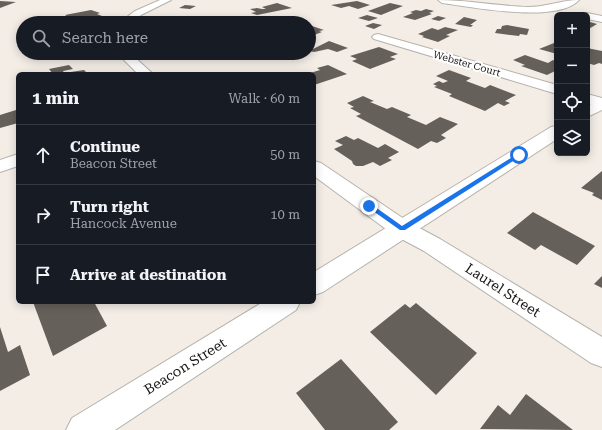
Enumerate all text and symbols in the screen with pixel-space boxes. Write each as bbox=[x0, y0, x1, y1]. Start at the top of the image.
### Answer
map controls bbox=[554, 12, 590, 156]
button: + bbox=[554, 12, 590, 48]
search box bbox=[16, 16, 316, 60]
icon: search bbox=[30, 27, 52, 49]
text: Search here bbox=[62, 29, 148, 47]
button: − bbox=[554, 48, 590, 84]
street label: Webster Court bbox=[432, 49, 502, 78]
button: locate bbox=[554, 84, 590, 120]
text: 1 min bbox=[32, 88, 79, 108]
text: Walk · 60 m bbox=[228, 91, 300, 106]
button: layers bbox=[554, 120, 590, 156]
text: Continue bbox=[70, 138, 140, 156]
icon: ahead bbox=[32, 144, 54, 166]
route start bbox=[510, 146, 528, 164]
text: 50 m bbox=[270, 147, 300, 162]
text: Beacon Street bbox=[70, 156, 157, 171]
route end bbox=[360, 197, 378, 215]
text: Turn right bbox=[70, 198, 149, 216]
icon: right bbox=[32, 204, 54, 226]
text: 10 m bbox=[270, 207, 300, 222]
text: Hancock Avenue bbox=[70, 216, 177, 231]
street label: Laurel Street bbox=[462, 260, 544, 320]
icon: arrive bbox=[32, 264, 54, 286]
text: Arrive at destination bbox=[70, 266, 226, 284]
street label: Beacon Street bbox=[141, 334, 229, 398]

